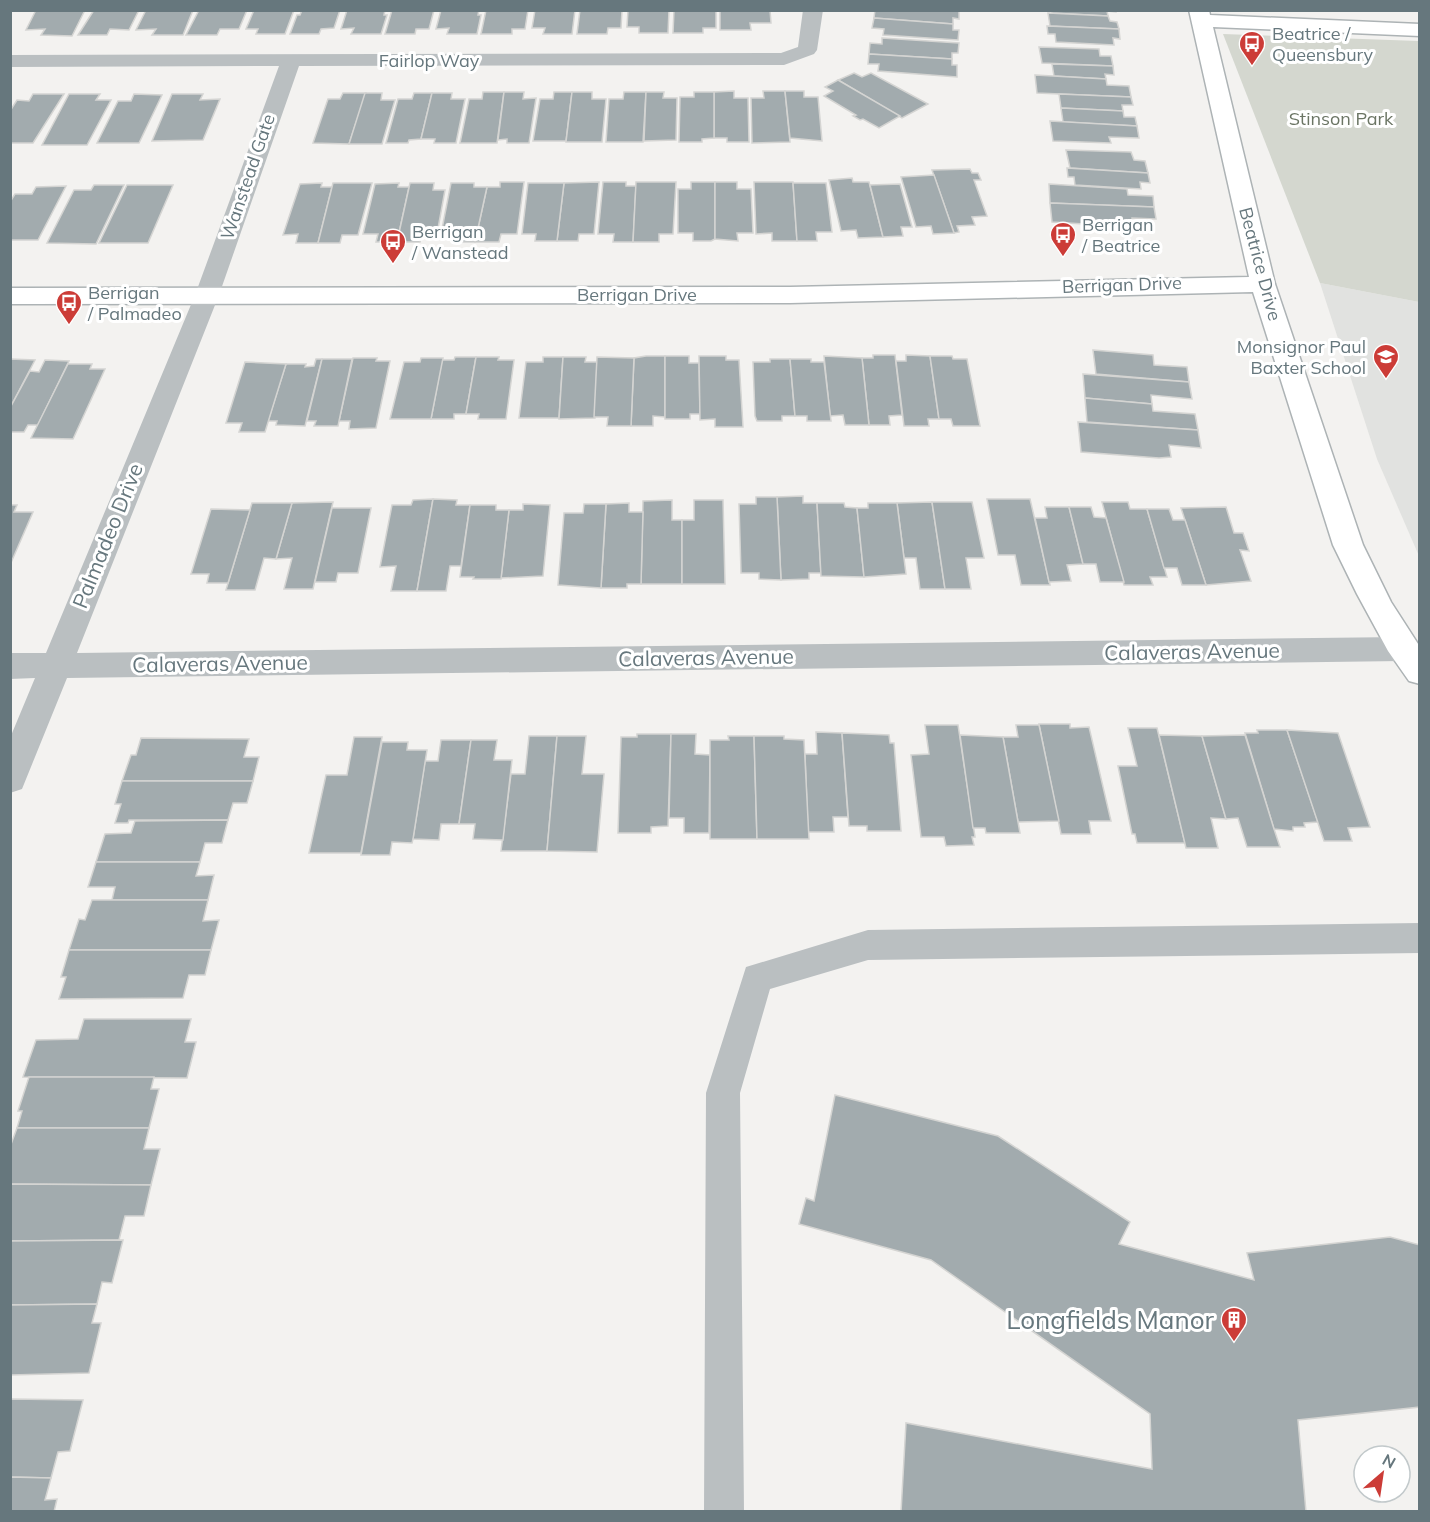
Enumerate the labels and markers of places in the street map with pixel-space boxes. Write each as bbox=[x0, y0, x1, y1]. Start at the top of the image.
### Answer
place label: Beatrice / Queensbury bbox=[1272, 22, 1374, 66]
bus stop icon: Beatrice / Queensbury bbox=[1237, 29, 1267, 67]
place label: Berrigan / Beatrice bbox=[1081, 213, 1160, 257]
place label: Berrigan / Wanstead bbox=[411, 220, 509, 264]
bus stop icon: Berrigan / Beatrice bbox=[1048, 220, 1078, 258]
bus stop icon: Berrigan / Wanstead bbox=[378, 227, 408, 265]
place label: Berrigan / Palmadeo bbox=[87, 281, 182, 325]
bus stop icon: Berrigan / Palmadeo bbox=[54, 288, 84, 326]
place label: Monsignor Paul Baxter School bbox=[1237, 335, 1366, 379]
school or university icon: Monsignor Paul Baxter School bbox=[1371, 342, 1401, 380]
place label: Longfields Manor bbox=[1006, 1303, 1215, 1336]
building icon: Longfields Manor bbox=[1219, 1305, 1249, 1343]

